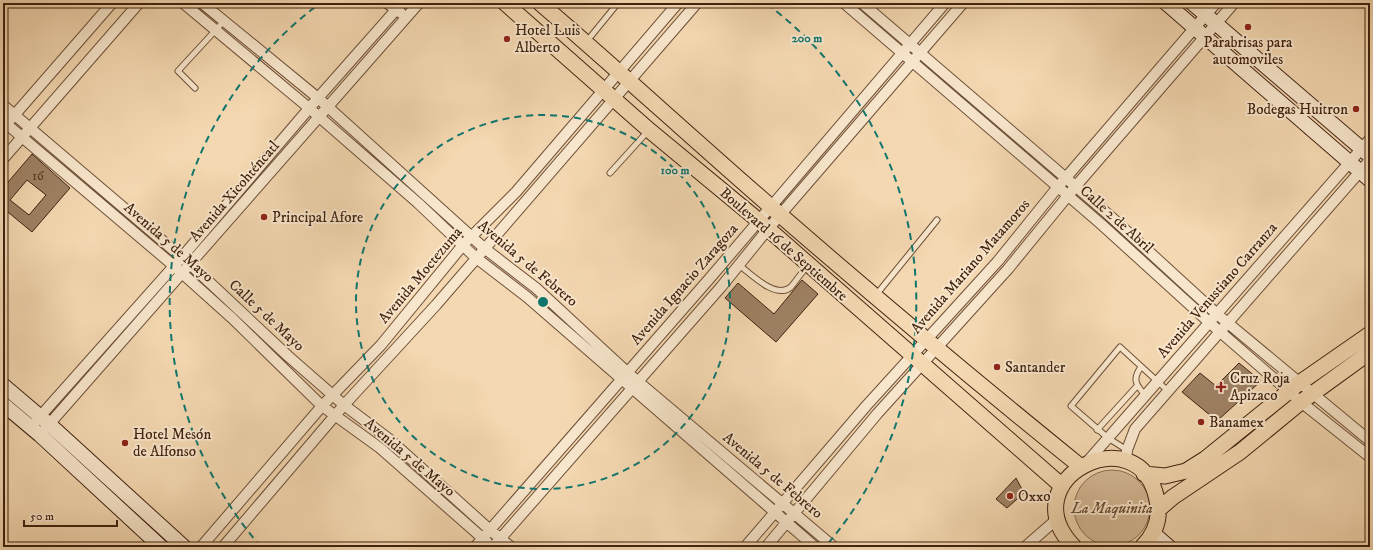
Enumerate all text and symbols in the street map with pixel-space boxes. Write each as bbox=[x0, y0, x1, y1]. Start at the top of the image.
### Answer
place label: Hotel Luis Alberto bbox=[515, 21, 580, 57]
marker: Parabrisas para automoviles bbox=[1243, 22, 1253, 32]
text: 200 m bbox=[792, 31, 822, 46]
place label: Parabrisas para automoviles bbox=[1204, 33, 1293, 69]
marker: Hotel Luis Alberto bbox=[502, 34, 512, 44]
place label: Bodegas Huitron bbox=[1247, 100, 1348, 119]
marker: Bodegas Huitron bbox=[1351, 104, 1361, 114]
street label: Avenida Xicohténcatl bbox=[185, 136, 284, 246]
text: 100 m bbox=[661, 163, 689, 178]
house number: 16 bbox=[32, 168, 45, 184]
street label: Calle 2 de Abril bbox=[1076, 181, 1158, 258]
street label: Boulevard 16 de Septiembre bbox=[716, 183, 852, 305]
street label: Avenida Mariano Matamoros bbox=[907, 195, 1034, 338]
street label: Avenida 5 de Mayo bbox=[120, 198, 217, 287]
place label: Principal Afore bbox=[272, 208, 363, 227]
marker: Principal Afore bbox=[259, 212, 269, 222]
street label: Avenida 5 de Febrero bbox=[474, 216, 582, 311]
street label: Avenida Venustiano Carranza bbox=[1153, 218, 1282, 362]
street label: Avenida Ignacio Zaragoza bbox=[626, 219, 743, 349]
street label: Avenida Moctezuma bbox=[374, 223, 467, 328]
street label: Calle 5 de Mayo bbox=[225, 275, 308, 355]
centre of rings bbox=[536, 295, 550, 309]
place label: Santander bbox=[1005, 358, 1066, 377]
marker: Santander bbox=[992, 362, 1002, 372]
place label: Cruz Roja Apizaco bbox=[1230, 369, 1290, 405]
marker: Cruz Roja Apizaco bbox=[1215, 381, 1227, 393]
place label: Banamex bbox=[1209, 413, 1265, 432]
street label: Avenida 5 de Mayo bbox=[360, 414, 459, 501]
marker: Banamex bbox=[1196, 417, 1206, 427]
place label: Hotel Mesón de Alfonso bbox=[133, 425, 211, 461]
street label: Avenida 5 de Febrero bbox=[719, 428, 827, 523]
marker: Hotel Mesón de Alfonso bbox=[120, 438, 130, 448]
place label: Oxxo bbox=[1018, 487, 1051, 506]
marker: Oxxo bbox=[1005, 491, 1015, 501]
park label: La Maquinita bbox=[1070, 499, 1153, 518]
scale bar bbox=[24, 502, 117, 528]
text: 50 m bbox=[30, 509, 54, 524]

